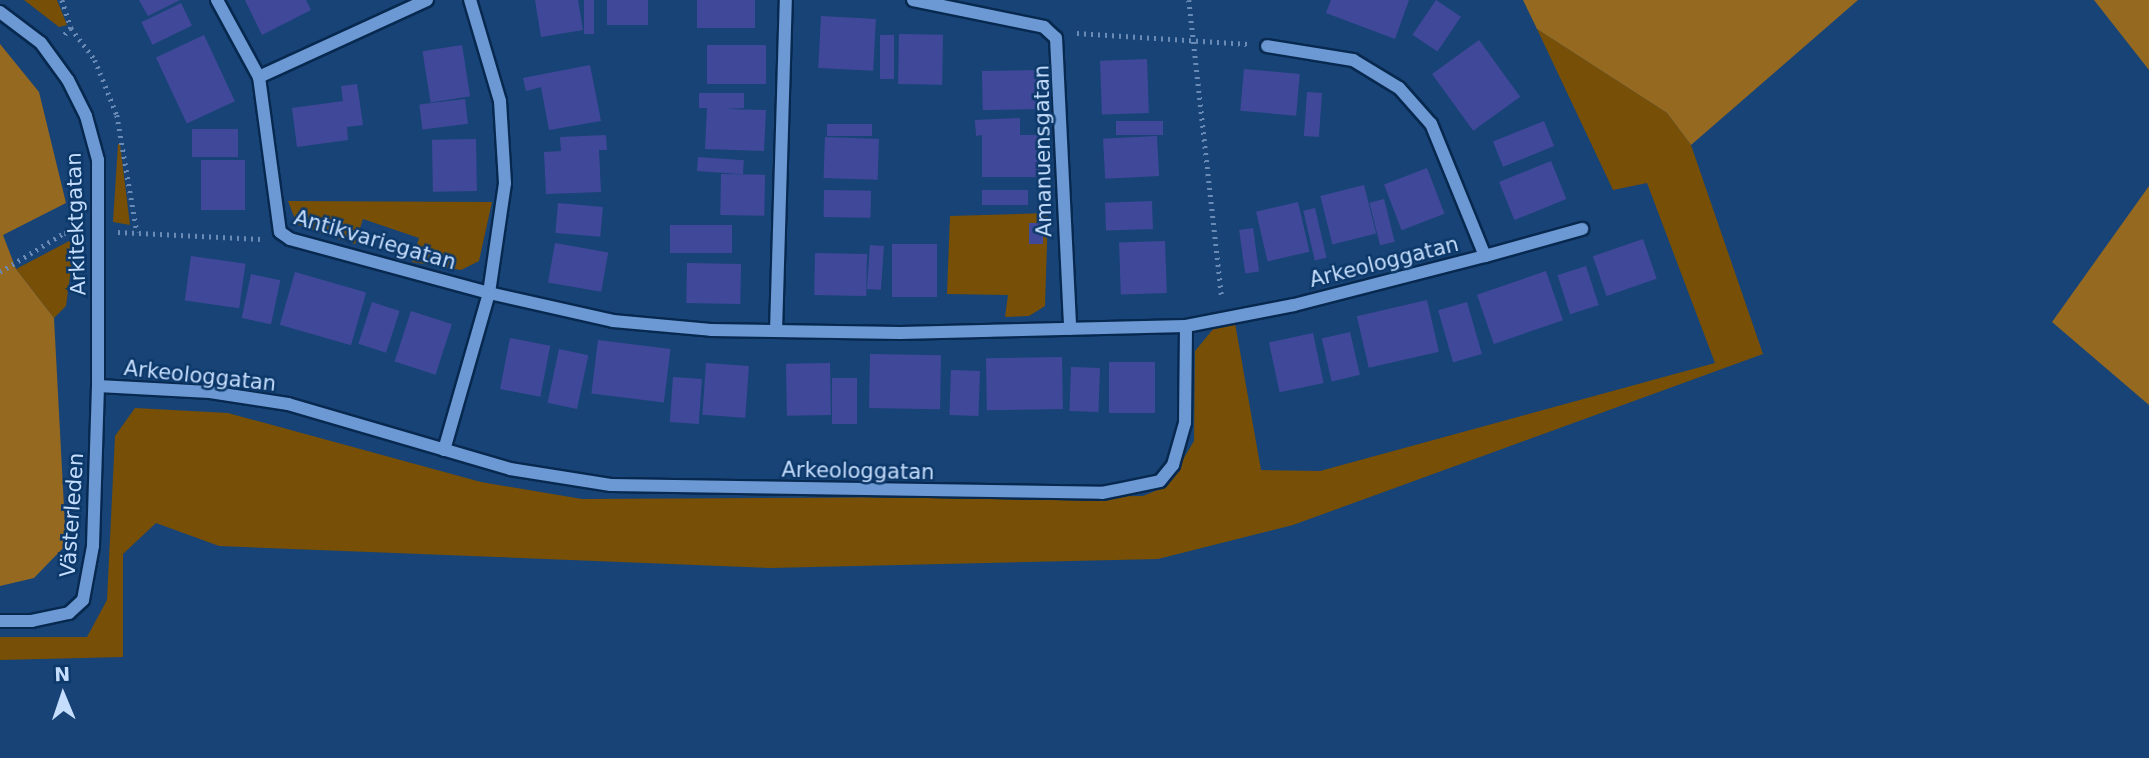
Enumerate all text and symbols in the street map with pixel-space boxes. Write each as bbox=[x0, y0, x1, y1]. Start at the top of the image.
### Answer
street label: Amanuensgatan bbox=[1029, 65, 1057, 237]
street label: Arkitektgatan bbox=[61, 152, 91, 296]
street label: Antikvariegatan bbox=[291, 205, 459, 275]
street label: Arkeologgatan bbox=[1307, 231, 1461, 293]
street label: Arkeologgatan bbox=[123, 355, 277, 397]
street label: Västerleden bbox=[55, 452, 89, 578]
street label: Arkeologgatan bbox=[781, 457, 935, 485]
north arrow bbox=[28, 660, 98, 730]
text: N bbox=[54, 663, 71, 685]

